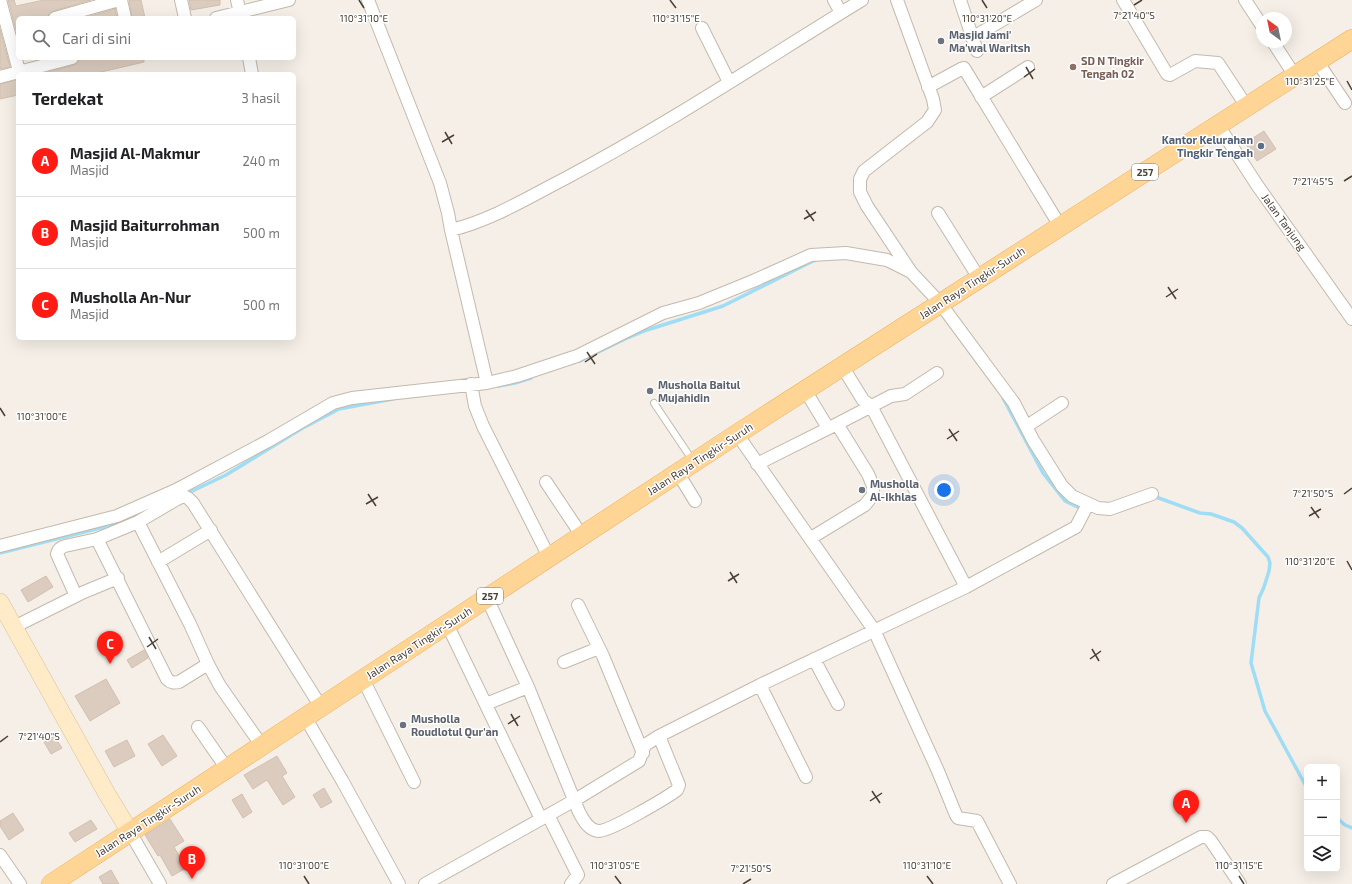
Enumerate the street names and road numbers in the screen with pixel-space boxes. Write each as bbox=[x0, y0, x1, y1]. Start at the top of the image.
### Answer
road number: 257 bbox=[1132, 164, 1158, 180]
street label: Jalan Tanjung bbox=[1259, 191, 1309, 253]
street label: Jalan Raya Tingkir-Suruh bbox=[917, 244, 1027, 322]
street label: Jalan Raya Tingkir-Suruh bbox=[645, 420, 755, 498]
road number: 257 bbox=[477, 588, 503, 604]
street label: Jalan Raya Tingkir-Suruh bbox=[364, 604, 474, 682]
street label: Jalan Raya Tingkir-Suruh bbox=[93, 782, 203, 860]

